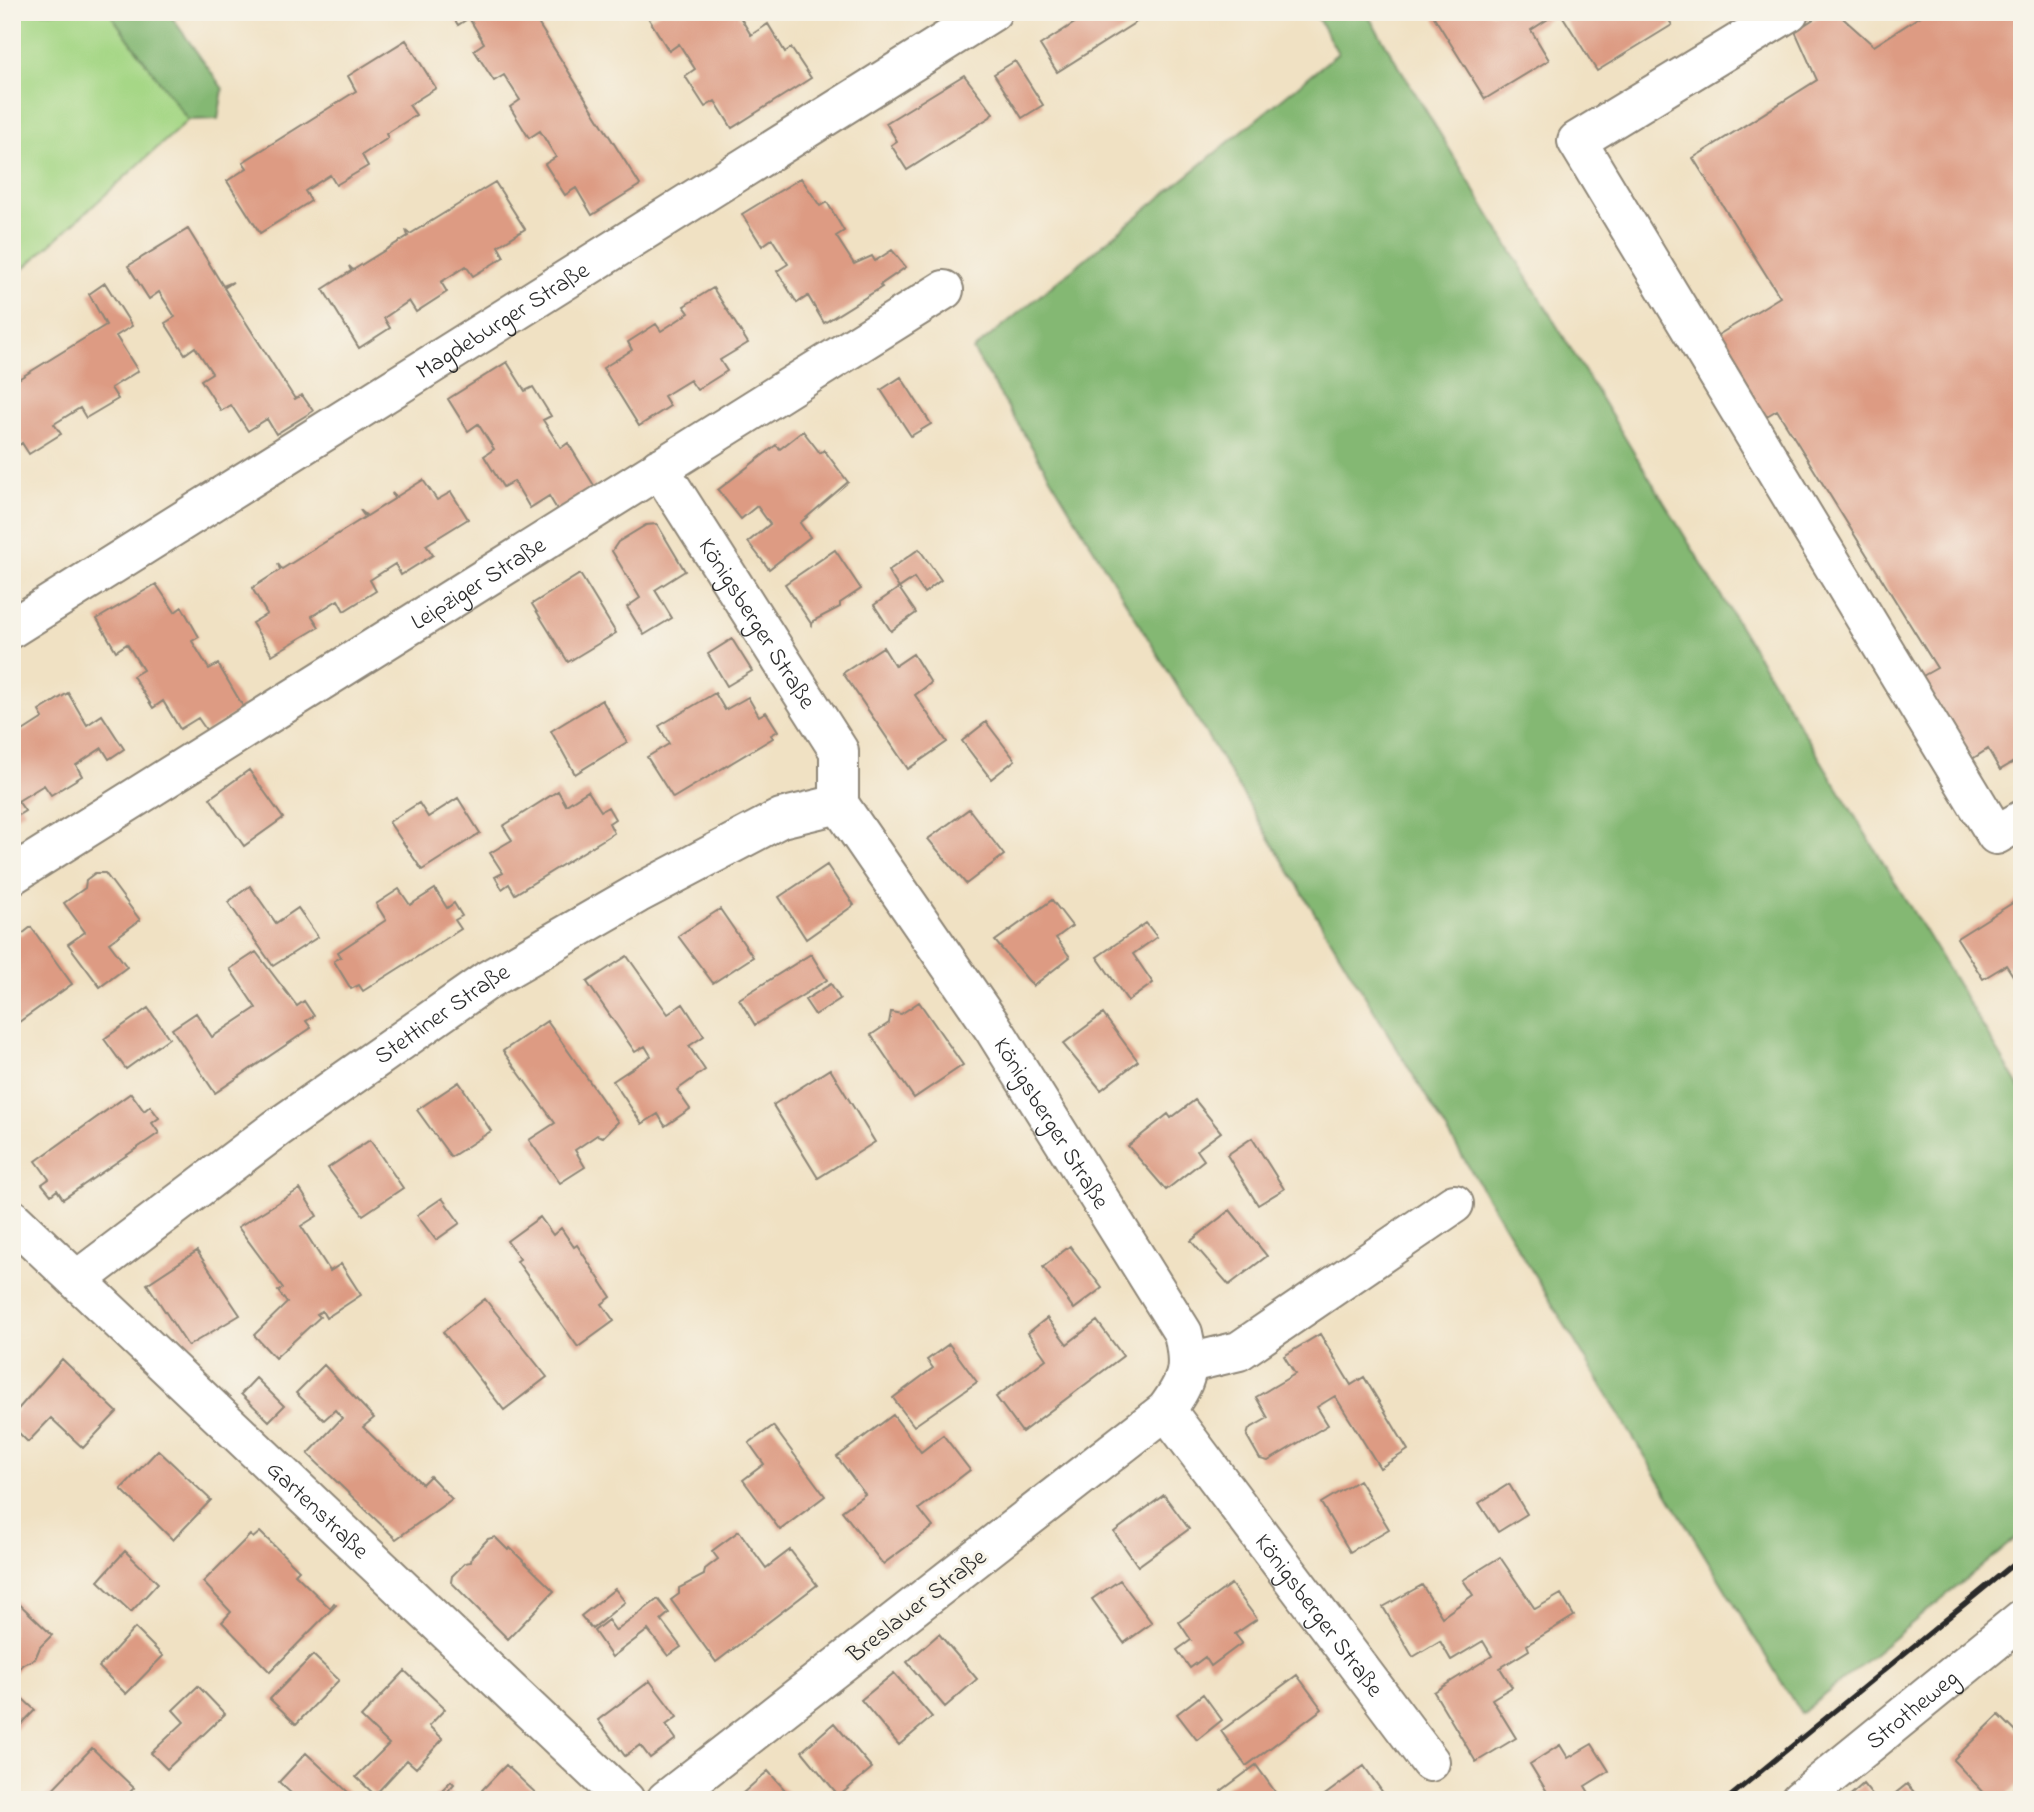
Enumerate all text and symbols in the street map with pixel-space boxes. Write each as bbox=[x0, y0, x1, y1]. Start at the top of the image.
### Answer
street label: Magdeburger Straße bbox=[410, 254, 597, 390]
street label: Leipziger Straße bbox=[405, 529, 554, 640]
street label: Königsberger Straße bbox=[688, 532, 823, 717]
street label: Stettiner Straße bbox=[368, 956, 517, 1075]
street label: Königsberger Straße bbox=[983, 1032, 1117, 1217]
street label: Gartenstraße bbox=[257, 1454, 376, 1569]
street label: Königsberger Straße bbox=[1245, 1527, 1391, 1706]
street label: Breslauer Straße bbox=[840, 1541, 995, 1673]
street label: Strotheweg bbox=[1859, 1662, 1967, 1760]

